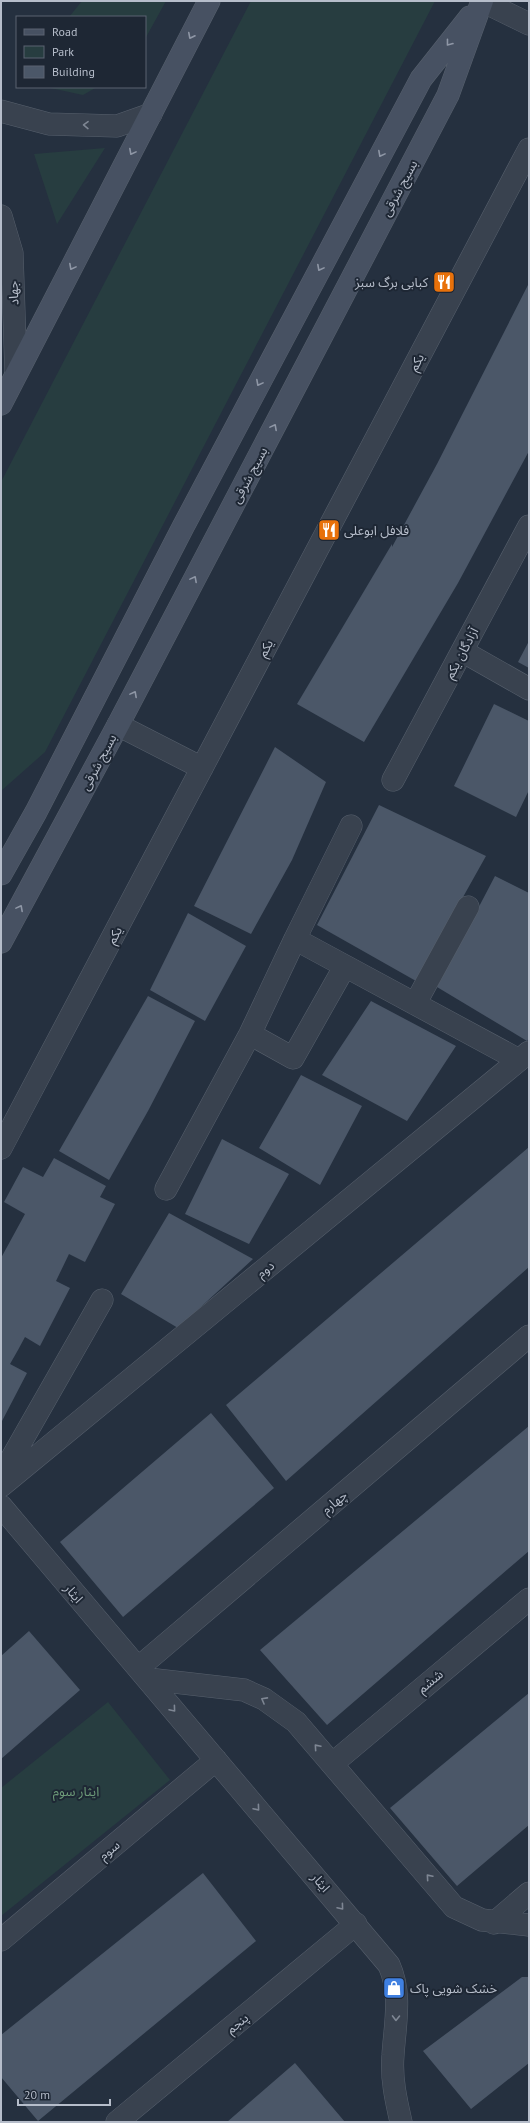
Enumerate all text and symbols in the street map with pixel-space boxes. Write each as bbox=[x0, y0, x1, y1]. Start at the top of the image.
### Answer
legend bbox=[16, 16, 146, 88]
text: Road bbox=[52, 24, 77, 39]
one-way arrow bbox=[188, 32, 196, 39]
one-way arrow bbox=[447, 39, 454, 46]
text: Park bbox=[52, 44, 74, 59]
text: Building bbox=[52, 64, 95, 79]
one-way arrow bbox=[83, 121, 89, 129]
one-way arrow bbox=[129, 147, 137, 155]
one-way arrow bbox=[379, 149, 386, 157]
street label: بسیج شرقی bbox=[377, 157, 423, 220]
one-way arrow bbox=[69, 263, 76, 270]
one-way arrow bbox=[318, 264, 325, 272]
restaurant icon: کبابی برگ سبز bbox=[431, 269, 457, 295]
place label: کبابی برگ سبز bbox=[354, 274, 429, 291]
street label: جهاد bbox=[5, 280, 22, 305]
street label: یکم bbox=[405, 350, 430, 375]
one-way arrow bbox=[257, 379, 264, 386]
one-way arrow bbox=[269, 424, 277, 431]
street label: بسیج شرقی bbox=[227, 444, 273, 507]
restaurant icon: فلافل ابوعلی bbox=[316, 517, 342, 543]
place label: فلافل ابوعلی bbox=[344, 522, 409, 539]
one-way arrow bbox=[190, 576, 197, 583]
street label: آزادگان یکم bbox=[441, 623, 484, 683]
street label: یکم bbox=[254, 636, 279, 661]
one-way arrow bbox=[129, 691, 137, 699]
street label: بسیج شرقی bbox=[76, 731, 122, 794]
one-way arrow bbox=[15, 904, 22, 912]
street label: یکم bbox=[103, 923, 128, 948]
street label: دوم bbox=[253, 1257, 278, 1283]
street label: چهارم bbox=[318, 1486, 352, 1519]
street label: ایثار bbox=[60, 1579, 87, 1607]
street label: ششم bbox=[414, 1666, 448, 1699]
one-way arrow bbox=[261, 1697, 268, 1704]
one-way arrow bbox=[168, 1704, 175, 1711]
one-way arrow bbox=[314, 1744, 321, 1751]
park label: ایثار سوم bbox=[53, 1783, 99, 1801]
one-way arrow bbox=[253, 1803, 260, 1810]
street label: سوم bbox=[95, 1837, 124, 1865]
street label: ایثار bbox=[307, 1868, 334, 1896]
one-way arrow bbox=[426, 1874, 433, 1882]
one-way arrow bbox=[337, 1902, 344, 1909]
shop icon: خشک شویی پاک bbox=[381, 1975, 407, 2001]
place label: خشک شویی پاک bbox=[410, 1980, 498, 1998]
street label: پنجم bbox=[223, 2009, 253, 2039]
one-way arrow bbox=[392, 2015, 400, 2021]
scale bar bbox=[18, 2081, 110, 2107]
text: 20 m bbox=[24, 2087, 50, 2102]

